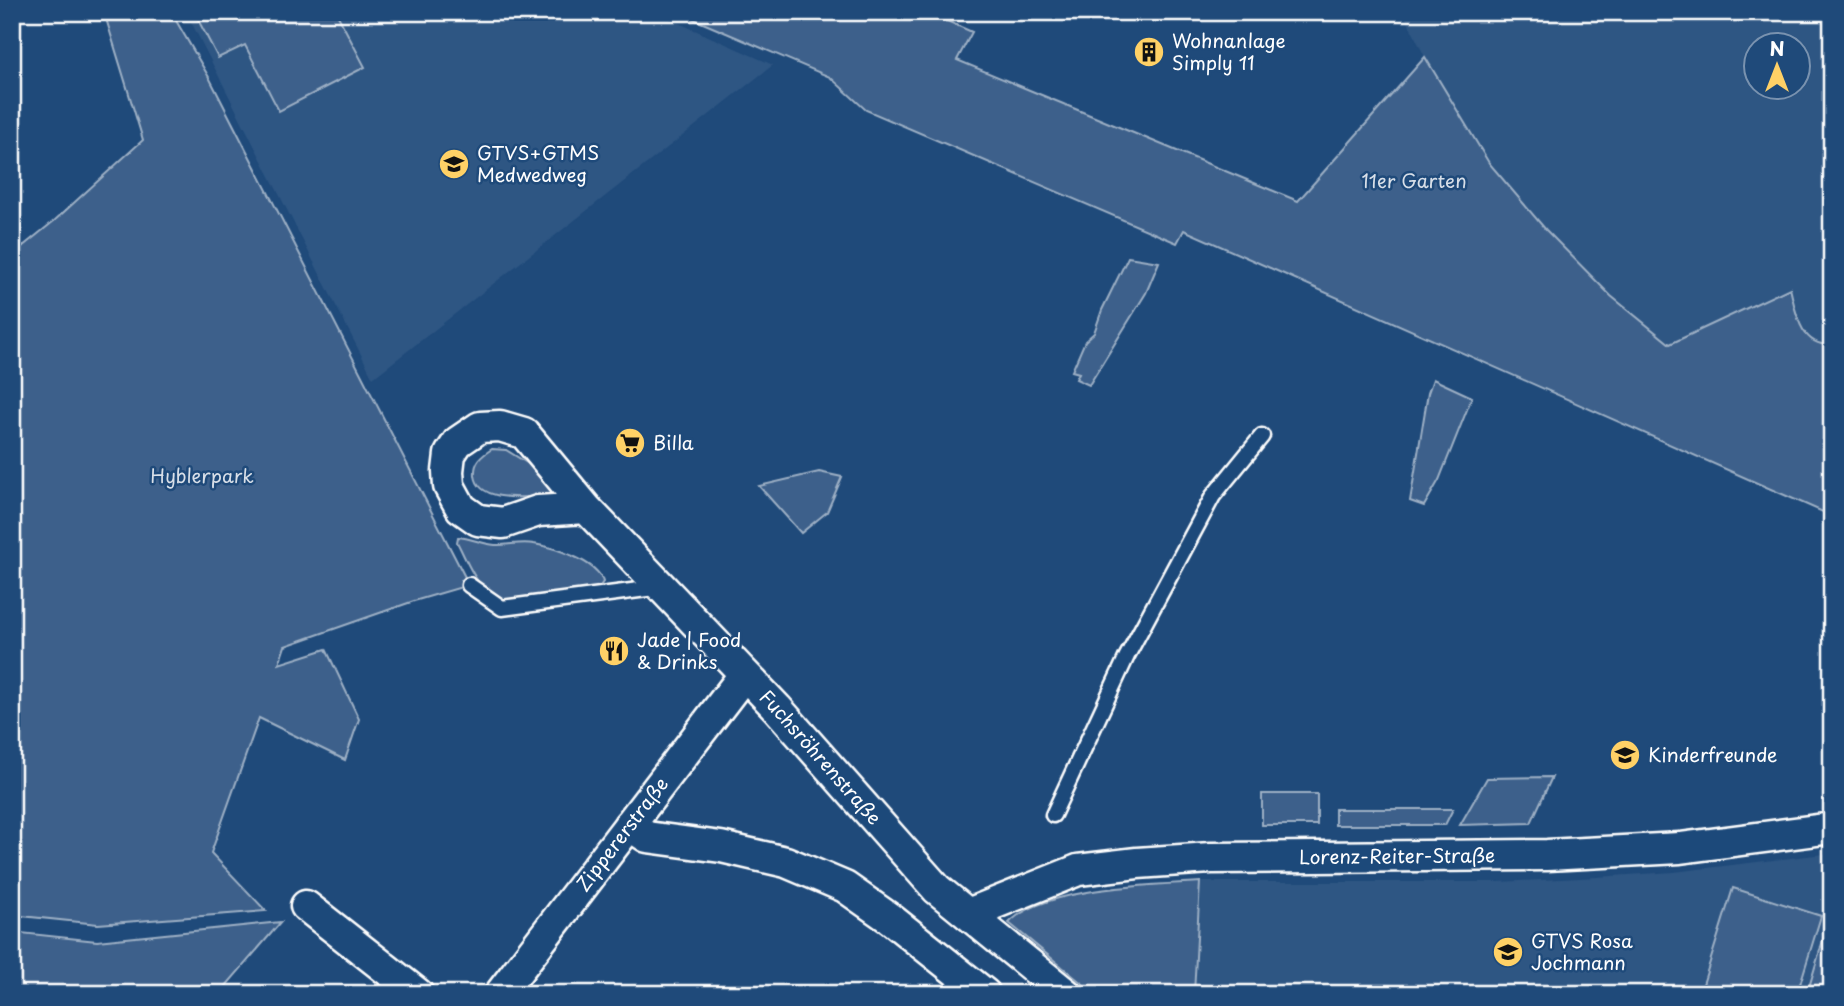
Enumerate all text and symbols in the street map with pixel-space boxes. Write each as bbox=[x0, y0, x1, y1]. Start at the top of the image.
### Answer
place label: Wohnanlage Simply 11 bbox=[1172, 26, 1285, 76]
north arrow bbox=[1742, 32, 1812, 102]
text: N bbox=[1769, 34, 1785, 62]
building icon: Wohnanlage Simply 11 bbox=[1132, 35, 1166, 69]
place label: GTVS+GTMS Medwedweg bbox=[477, 138, 599, 188]
school or university icon: GTVS+GTMS Medwedweg bbox=[437, 147, 471, 181]
park label: 11er Garten bbox=[1361, 166, 1467, 194]
supermarket icon: Billa bbox=[613, 426, 647, 460]
place label: Billa bbox=[653, 428, 694, 456]
park label: Hyblerpark bbox=[150, 461, 254, 489]
place label: Jade | Food & Drinks bbox=[637, 625, 741, 675]
restaurant icon: Jade | Food & Drinks bbox=[597, 634, 631, 668]
street label: Fuchsröhrenstraße bbox=[754, 683, 889, 830]
school or university icon: Kinderfreunde bbox=[1608, 738, 1642, 772]
place label: Kinderfreunde bbox=[1648, 740, 1777, 768]
street label: Zippererstraße bbox=[568, 771, 674, 897]
street label: Lorenz-Reiter-Straße bbox=[1299, 840, 1495, 870]
place label: GTVS Rosa Jochmann bbox=[1531, 926, 1633, 976]
school or university icon: GTVS Rosa Jochmann bbox=[1491, 935, 1525, 969]

